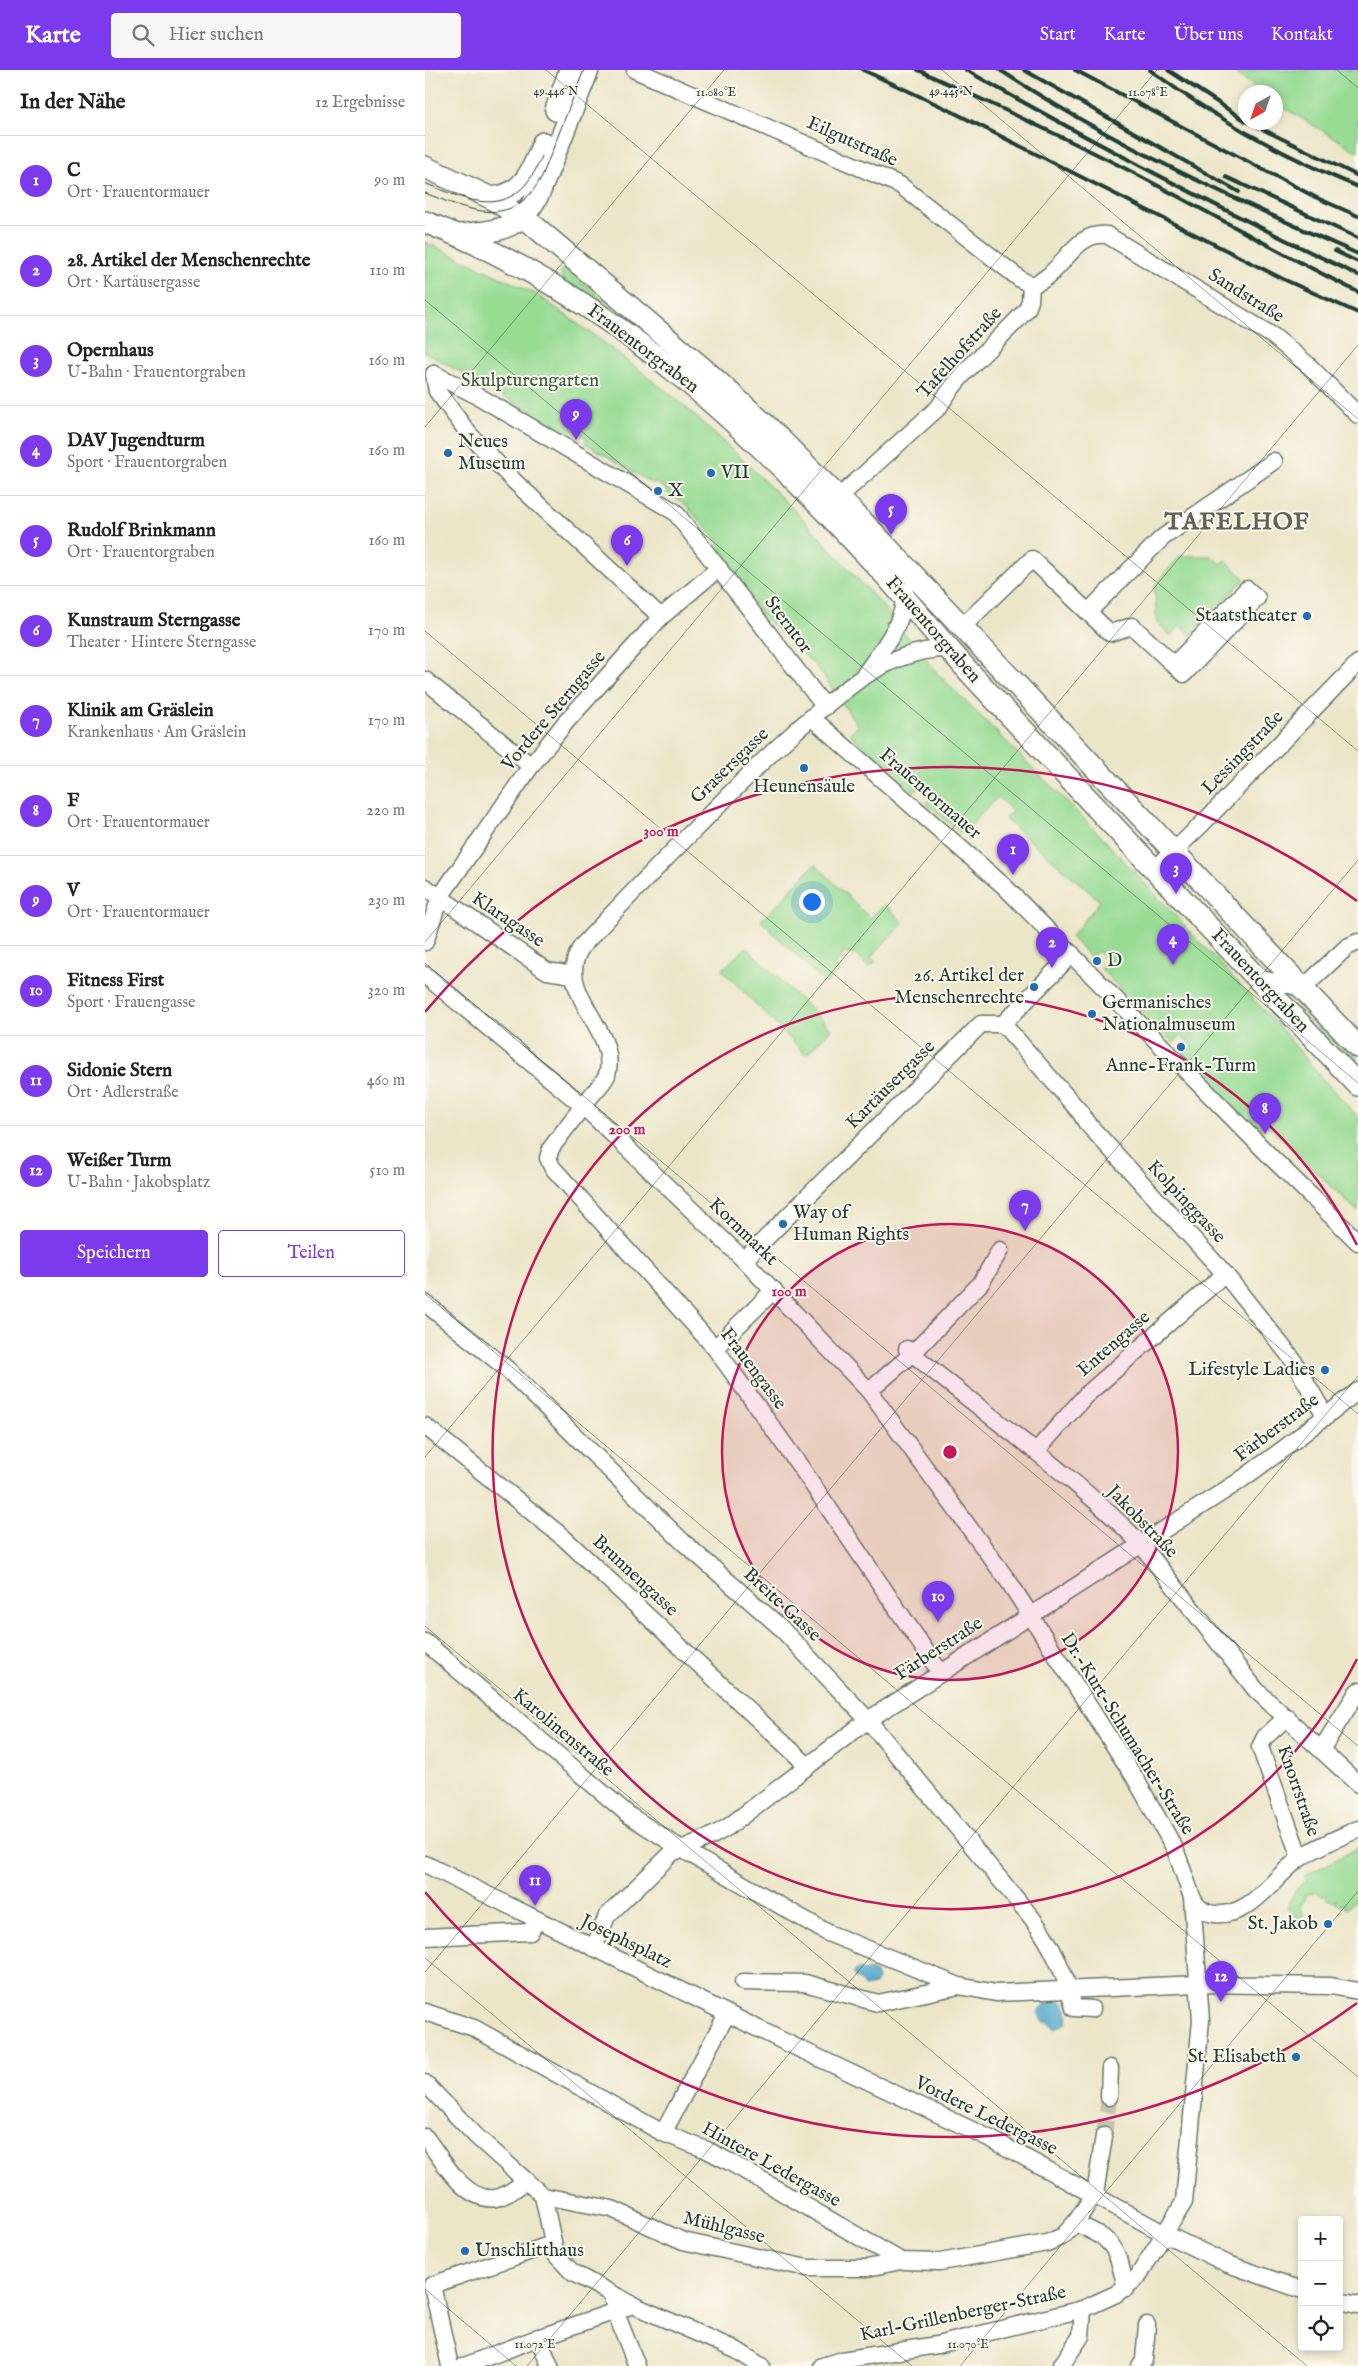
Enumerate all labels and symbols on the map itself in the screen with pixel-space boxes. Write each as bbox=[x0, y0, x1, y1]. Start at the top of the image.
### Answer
text: 49.446°N bbox=[534, 84, 579, 99]
text: 49.445°N bbox=[929, 84, 974, 99]
text: 11.080°E bbox=[696, 85, 736, 100]
text: 11.078°E bbox=[1128, 85, 1168, 100]
north arrow bbox=[1238, 85, 1283, 130]
street label: Eilgutstraße bbox=[803, 111, 901, 173]
street label: Sandstraße bbox=[1204, 263, 1289, 329]
street label: Frauentorgraben bbox=[582, 299, 704, 399]
street label: Tafelhofstraße bbox=[912, 302, 1008, 404]
park label: Skulpturengarten bbox=[461, 369, 599, 393]
pin: 9 bbox=[560, 399, 592, 440]
place label: Neues Museum bbox=[458, 430, 526, 476]
marker: Neues Museum bbox=[442, 447, 454, 459]
place label: VII bbox=[720, 461, 750, 485]
marker: VII bbox=[705, 467, 717, 479]
place label: X bbox=[668, 479, 684, 503]
marker: X bbox=[652, 485, 664, 497]
pin: 5 bbox=[875, 494, 907, 535]
district label: TAFELHOF bbox=[1163, 507, 1310, 538]
pin: 6 bbox=[611, 525, 643, 566]
street label: Frauentorgraben bbox=[880, 572, 986, 688]
street label: Sterntor bbox=[759, 592, 817, 658]
place label: Staatstheater bbox=[1195, 604, 1297, 628]
marker: Staatstheater bbox=[1301, 610, 1313, 622]
street label: Vordere Sterngasse bbox=[496, 646, 612, 777]
street label: Lessingstraße bbox=[1197, 706, 1289, 800]
street label: Grasersgasse bbox=[686, 722, 774, 809]
street label: Frauentormauer bbox=[874, 743, 986, 845]
marker: Heunensäule bbox=[798, 762, 810, 774]
place label: Heunensäule bbox=[753, 775, 855, 799]
text: 300 m bbox=[643, 822, 679, 841]
pin: 1 bbox=[997, 834, 1029, 875]
pin: 3 bbox=[1160, 853, 1192, 894]
street label: Klaragasse bbox=[467, 887, 549, 953]
your location bbox=[799, 889, 825, 915]
pin: 4 bbox=[1157, 924, 1189, 965]
street label: Frauentorgraben bbox=[1206, 924, 1314, 1038]
pin: 2 bbox=[1036, 927, 1068, 968]
place label: D bbox=[1107, 949, 1122, 973]
marker: D bbox=[1091, 955, 1103, 967]
place label: 26. Artikel der Menschenrechte bbox=[895, 964, 1024, 1010]
marker: 26. Artikel der Menschenrechte bbox=[1028, 981, 1040, 993]
place label: Germanisches Nationalmuseum bbox=[1102, 991, 1236, 1037]
marker: Germanisches Nationalmuseum bbox=[1086, 1008, 1098, 1020]
street label: Kartäusergasse bbox=[841, 1035, 941, 1135]
marker: Anne-Frank-Turm bbox=[1175, 1041, 1187, 1053]
place label: Anne-Frank-Turm bbox=[1105, 1054, 1257, 1078]
pin: 8 bbox=[1249, 1093, 1281, 1134]
text: 200 m bbox=[609, 1120, 646, 1139]
street label: Kolpinggasse bbox=[1141, 1155, 1231, 1249]
pin: 7 bbox=[1009, 1190, 1041, 1231]
street label: Kornmarkt bbox=[703, 1193, 783, 1271]
place label: Way of Human Rights bbox=[793, 1201, 909, 1247]
marker: Way of Human Rights bbox=[777, 1218, 789, 1230]
text: 100 m bbox=[771, 1282, 807, 1301]
street label: Entengasse bbox=[1072, 1306, 1156, 1382]
street label: Frauengasse bbox=[714, 1323, 792, 1415]
place label: Lifestyle Ladies bbox=[1188, 1358, 1315, 1382]
marker: Lifestyle Ladies bbox=[1319, 1364, 1331, 1376]
street label: Färberstraße bbox=[1230, 1388, 1324, 1468]
centre of rings bbox=[941, 1443, 959, 1461]
street label: Jakobstraße bbox=[1100, 1479, 1183, 1564]
street label: Brunnengasse bbox=[587, 1530, 683, 1622]
street label: Breite Gasse bbox=[738, 1563, 826, 1647]
pin: 10 bbox=[922, 1581, 954, 1622]
street label: Färberstraße bbox=[891, 1612, 988, 1686]
street label: Dr.-Kurt-Schumacher-Straße bbox=[1055, 1628, 1199, 1840]
street label: Karolinenstraße bbox=[507, 1684, 619, 1783]
street label: Knorrstraße bbox=[1271, 1742, 1325, 1840]
pin: 11 bbox=[519, 1865, 551, 1906]
street label: Josephsplatz bbox=[575, 1909, 676, 1975]
place label: St. Jakob bbox=[1248, 1912, 1318, 1936]
marker: St. Jakob bbox=[1322, 1918, 1334, 1930]
pin: 12 bbox=[1205, 1961, 1237, 2002]
place label: St. Elisabeth bbox=[1188, 2045, 1286, 2069]
marker: St. Elisabeth bbox=[1290, 2051, 1302, 2063]
street label: Vordere Ledergasse bbox=[910, 2071, 1062, 2161]
street label: Hintere Ledergasse bbox=[697, 2117, 845, 2213]
street label: Mühlgasse bbox=[681, 2206, 768, 2250]
place label: Unschlitthaus bbox=[475, 2239, 584, 2263]
marker: Unschlitthaus bbox=[459, 2245, 471, 2257]
street label: Karl-Grillenberger-Straße bbox=[858, 2280, 1068, 2348]
text: 11.072°E bbox=[515, 2337, 555, 2352]
text: 11.070°E bbox=[947, 2337, 989, 2352]

